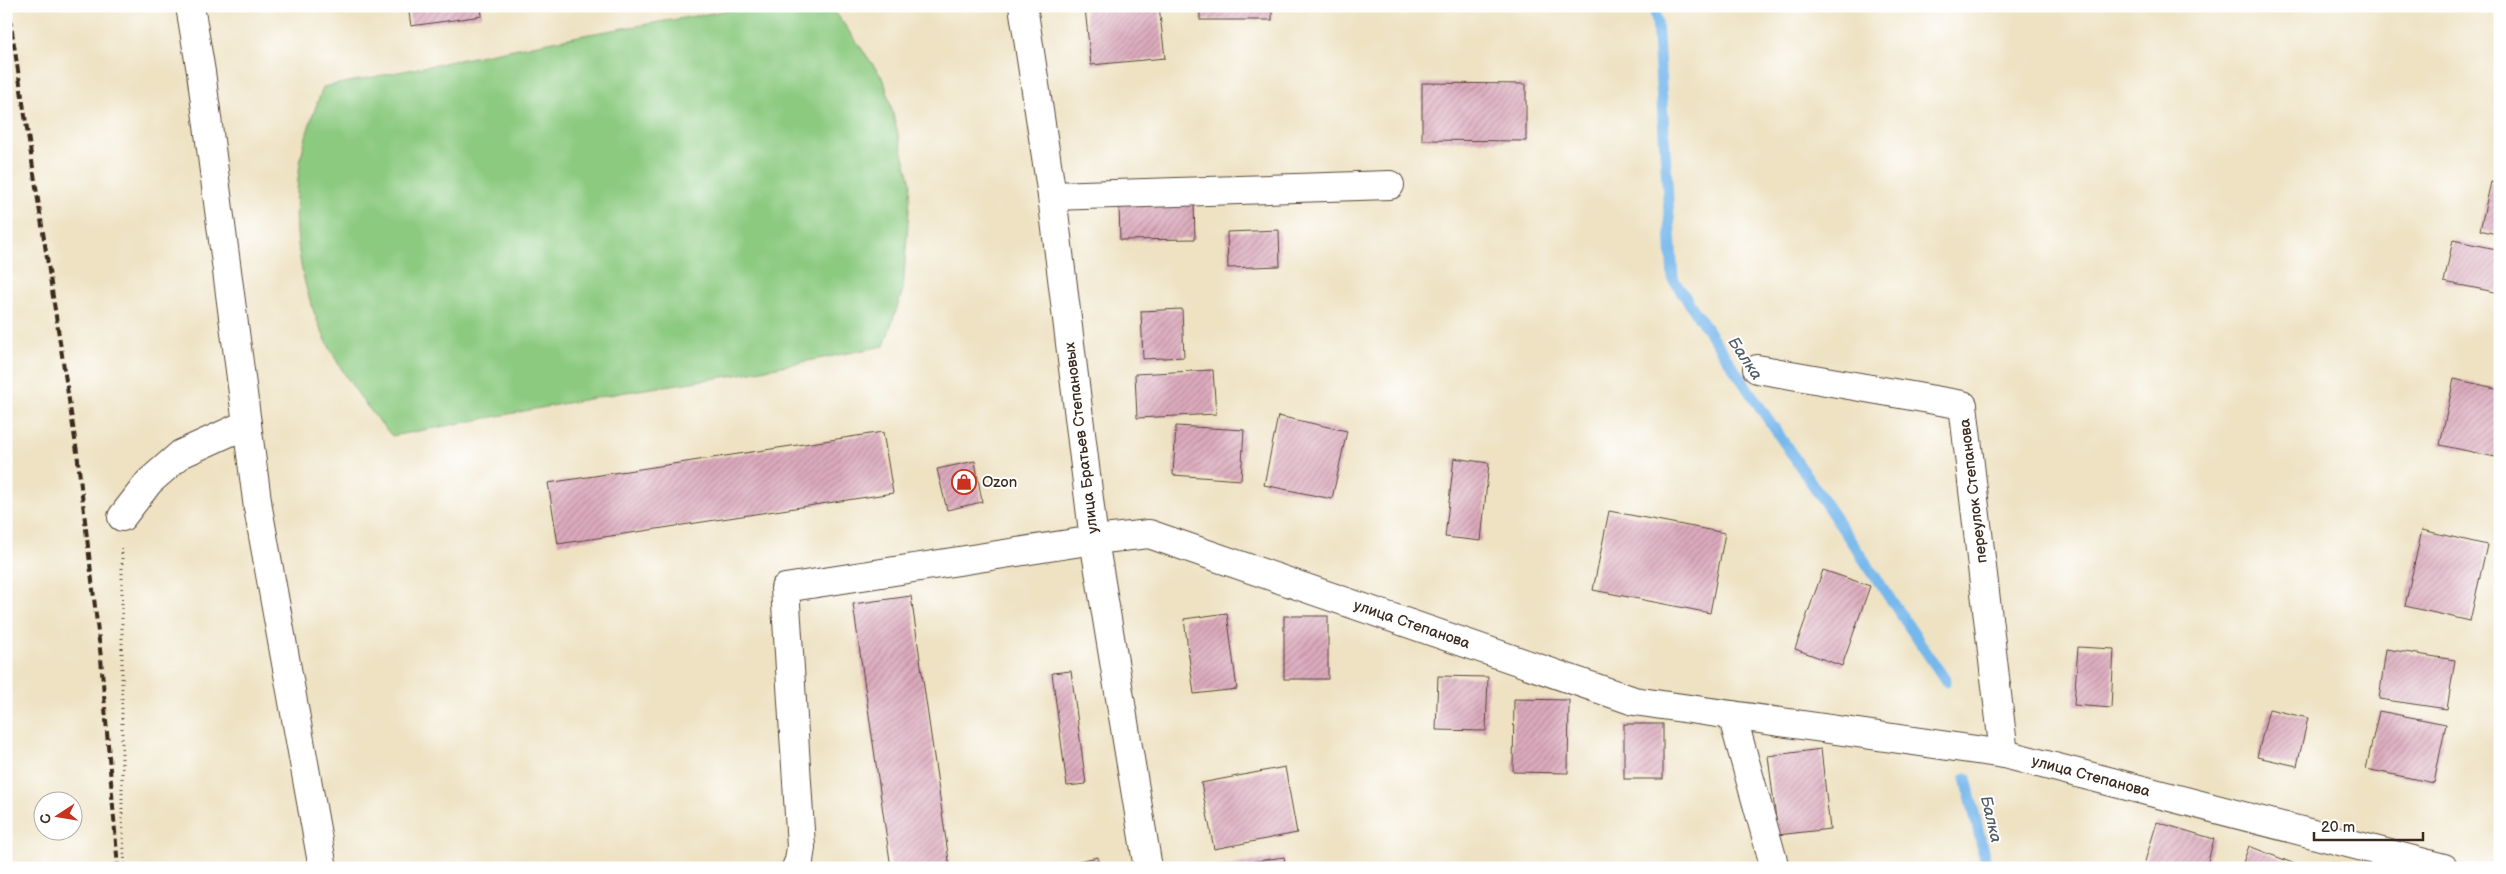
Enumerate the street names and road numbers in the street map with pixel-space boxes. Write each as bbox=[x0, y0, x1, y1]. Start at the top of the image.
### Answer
street label: улица Братьев Степановых bbox=[1060, 341, 1103, 535]
street label: переулок Степанова bbox=[1955, 418, 1992, 564]
street label: улица Степанова bbox=[1351, 596, 1473, 653]
street label: улица Степанова bbox=[2030, 752, 2152, 801]

